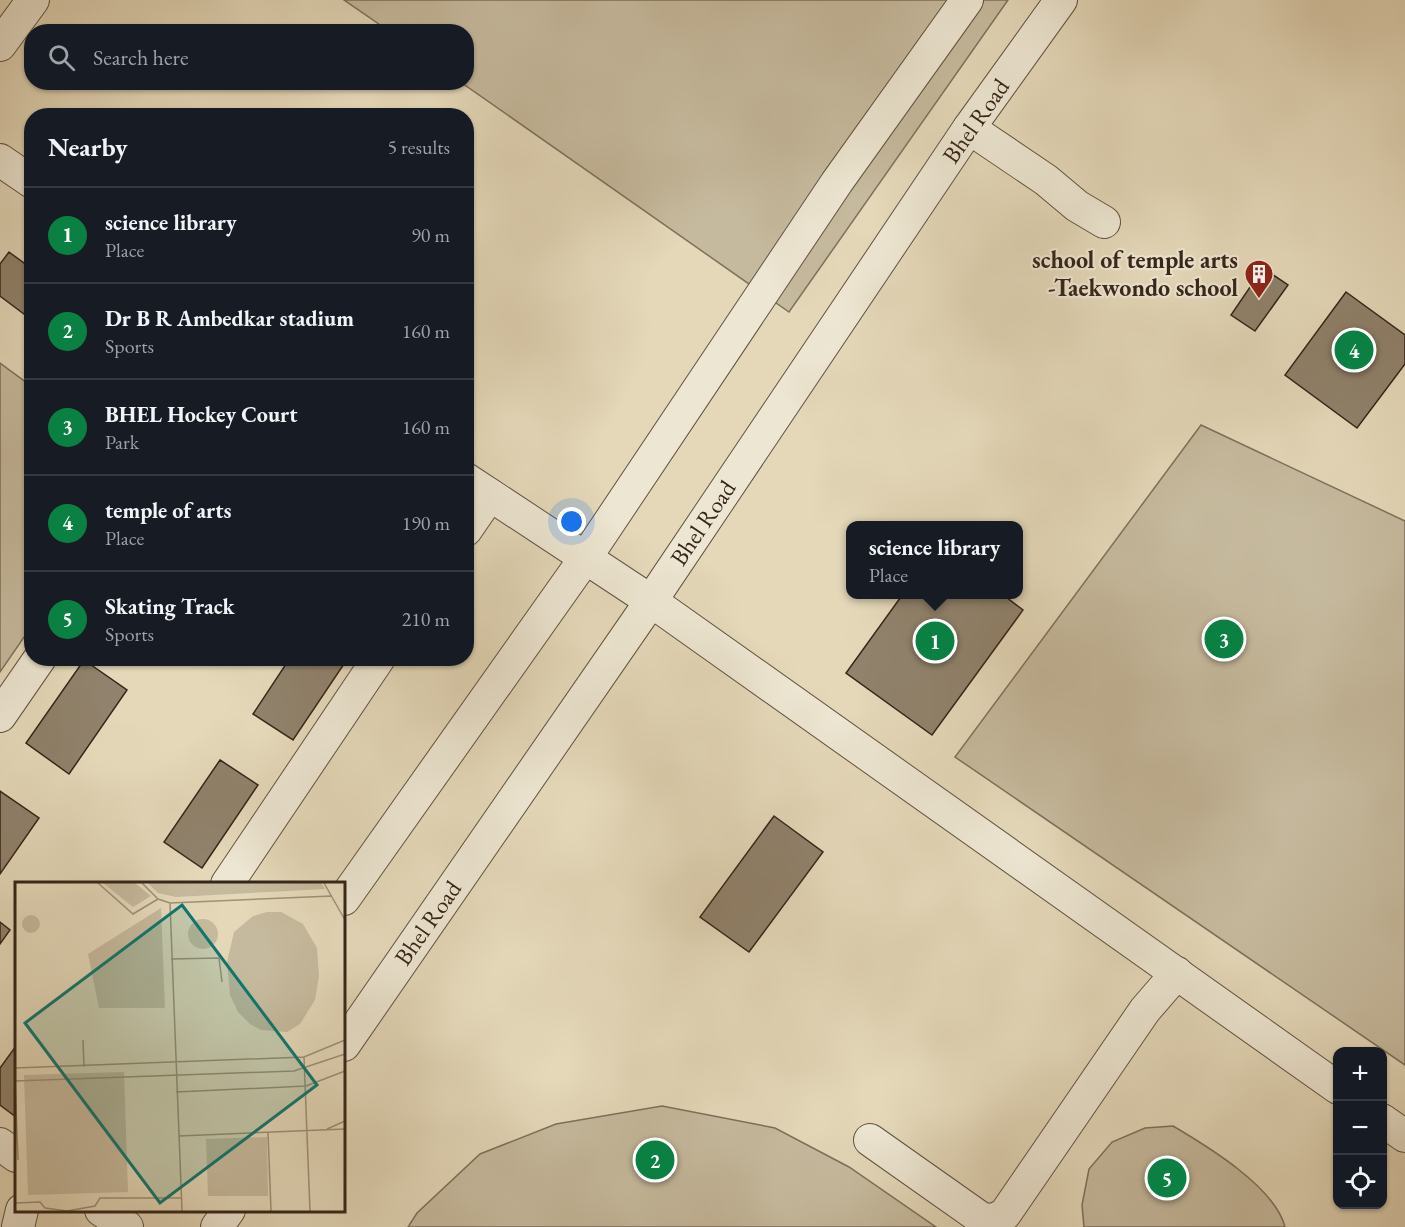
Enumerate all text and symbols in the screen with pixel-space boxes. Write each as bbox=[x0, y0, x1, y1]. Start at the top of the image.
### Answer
search box bbox=[24, 24, 474, 90]
icon: search bbox=[45, 41, 78, 74]
text: Search here bbox=[93, 43, 188, 72]
street label: Bhel Road bbox=[935, 72, 1016, 169]
text: Nearby bbox=[48, 130, 128, 164]
text: 5 results bbox=[387, 134, 450, 160]
text: science library bbox=[105, 208, 237, 237]
text: 1 bbox=[62, 222, 73, 248]
text: 90 m bbox=[411, 222, 450, 248]
text: Place bbox=[105, 237, 144, 263]
place label: school of temple arts -Taekwondo school bbox=[1032, 244, 1238, 303]
building icon: school of temple arts -Taekwondo school bbox=[1243, 258, 1275, 300]
text: Dr B R Ambedkar stadium bbox=[105, 304, 354, 333]
text: 2 bbox=[62, 318, 73, 344]
text: 160 m bbox=[402, 318, 450, 344]
pin: 4 bbox=[1334, 328, 1374, 372]
text: Sports bbox=[105, 333, 154, 359]
text: BHEL Hockey Court bbox=[105, 400, 297, 429]
text: 3 bbox=[62, 414, 73, 440]
text: 160 m bbox=[402, 414, 450, 440]
text: Park bbox=[105, 429, 139, 455]
street label: Bhel Road bbox=[663, 473, 743, 571]
text: temple of arts bbox=[105, 496, 231, 525]
your location bbox=[557, 507, 586, 536]
text: 4 bbox=[62, 510, 73, 536]
text: 190 m bbox=[402, 510, 450, 536]
popup bbox=[846, 521, 1023, 599]
text: Place bbox=[105, 525, 144, 551]
text: science library bbox=[869, 533, 1000, 562]
text: Place bbox=[869, 562, 908, 588]
text: Skating Track bbox=[105, 592, 235, 621]
text: 5 bbox=[62, 606, 73, 632]
text: 210 m bbox=[402, 606, 450, 632]
pin: 3 bbox=[1204, 616, 1244, 662]
pin: 1 bbox=[916, 618, 954, 664]
text: Sports bbox=[105, 621, 154, 647]
street label: Bhel Road bbox=[387, 874, 468, 971]
inset map bbox=[15, 882, 345, 1212]
map controls bbox=[1333, 1047, 1387, 1209]
button: + bbox=[1333, 1047, 1387, 1101]
button: − bbox=[1333, 1101, 1387, 1155]
pin: 2 bbox=[636, 1138, 674, 1182]
button: locate bbox=[1333, 1155, 1387, 1209]
pin: 5 bbox=[1148, 1156, 1186, 1200]

